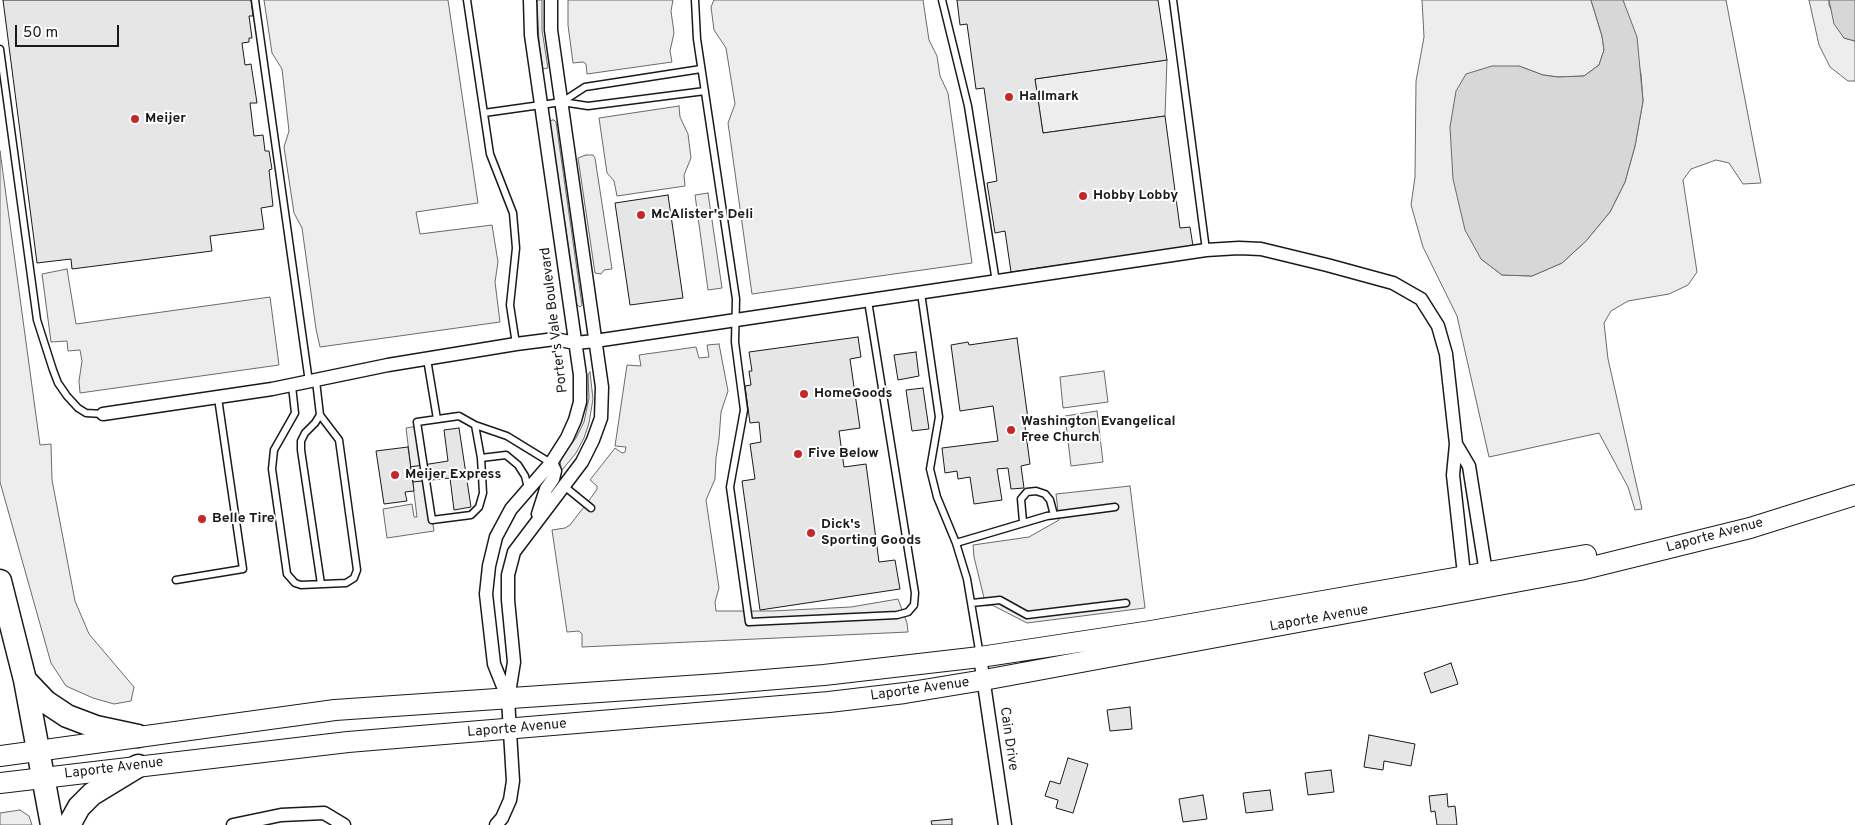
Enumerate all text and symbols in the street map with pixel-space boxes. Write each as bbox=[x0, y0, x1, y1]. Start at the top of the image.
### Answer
scale bar bbox=[18, 15, 121, 47]
text: 50 m bbox=[23, 24, 58, 43]
place label: Hallmark bbox=[1019, 89, 1079, 105]
marker: Hallmark bbox=[1003, 91, 1015, 103]
place label: Meijer bbox=[145, 111, 186, 127]
marker: Meijer bbox=[129, 113, 141, 125]
place label: Hobby Lobby bbox=[1093, 188, 1178, 204]
marker: Hobby Lobby bbox=[1077, 190, 1089, 202]
place label: McAlister's Deli bbox=[651, 207, 753, 223]
marker: McAlister's Deli bbox=[635, 209, 647, 221]
street label: Porter's Vale Boulevard bbox=[538, 246, 572, 394]
place label: HomeGoods bbox=[814, 386, 892, 402]
marker: HomeGoods bbox=[798, 388, 810, 400]
place label: Washington Evangelical Free Church bbox=[1021, 414, 1176, 447]
marker: Washington Evangelical Free Church bbox=[1005, 424, 1017, 436]
place label: Five Below bbox=[808, 446, 879, 462]
marker: Five Below bbox=[792, 448, 804, 460]
place label: Meijer Express bbox=[405, 467, 501, 483]
marker: Meijer Express bbox=[389, 469, 401, 481]
place label: Belle Tire bbox=[212, 511, 275, 527]
marker: Belle Tire bbox=[196, 513, 208, 525]
street label: Laporte Avenue bbox=[1665, 515, 1765, 557]
place label: Dick's Sporting Goods bbox=[821, 517, 921, 550]
marker: Dick's Sporting Goods bbox=[805, 527, 817, 539]
street label: Laporte Avenue bbox=[1268, 602, 1370, 636]
street label: Laporte Avenue bbox=[869, 675, 971, 705]
street label: Cain Drive bbox=[995, 706, 1021, 772]
street label: Laporte Avenue bbox=[467, 716, 567, 742]
street label: Laporte Avenue bbox=[64, 755, 164, 783]

